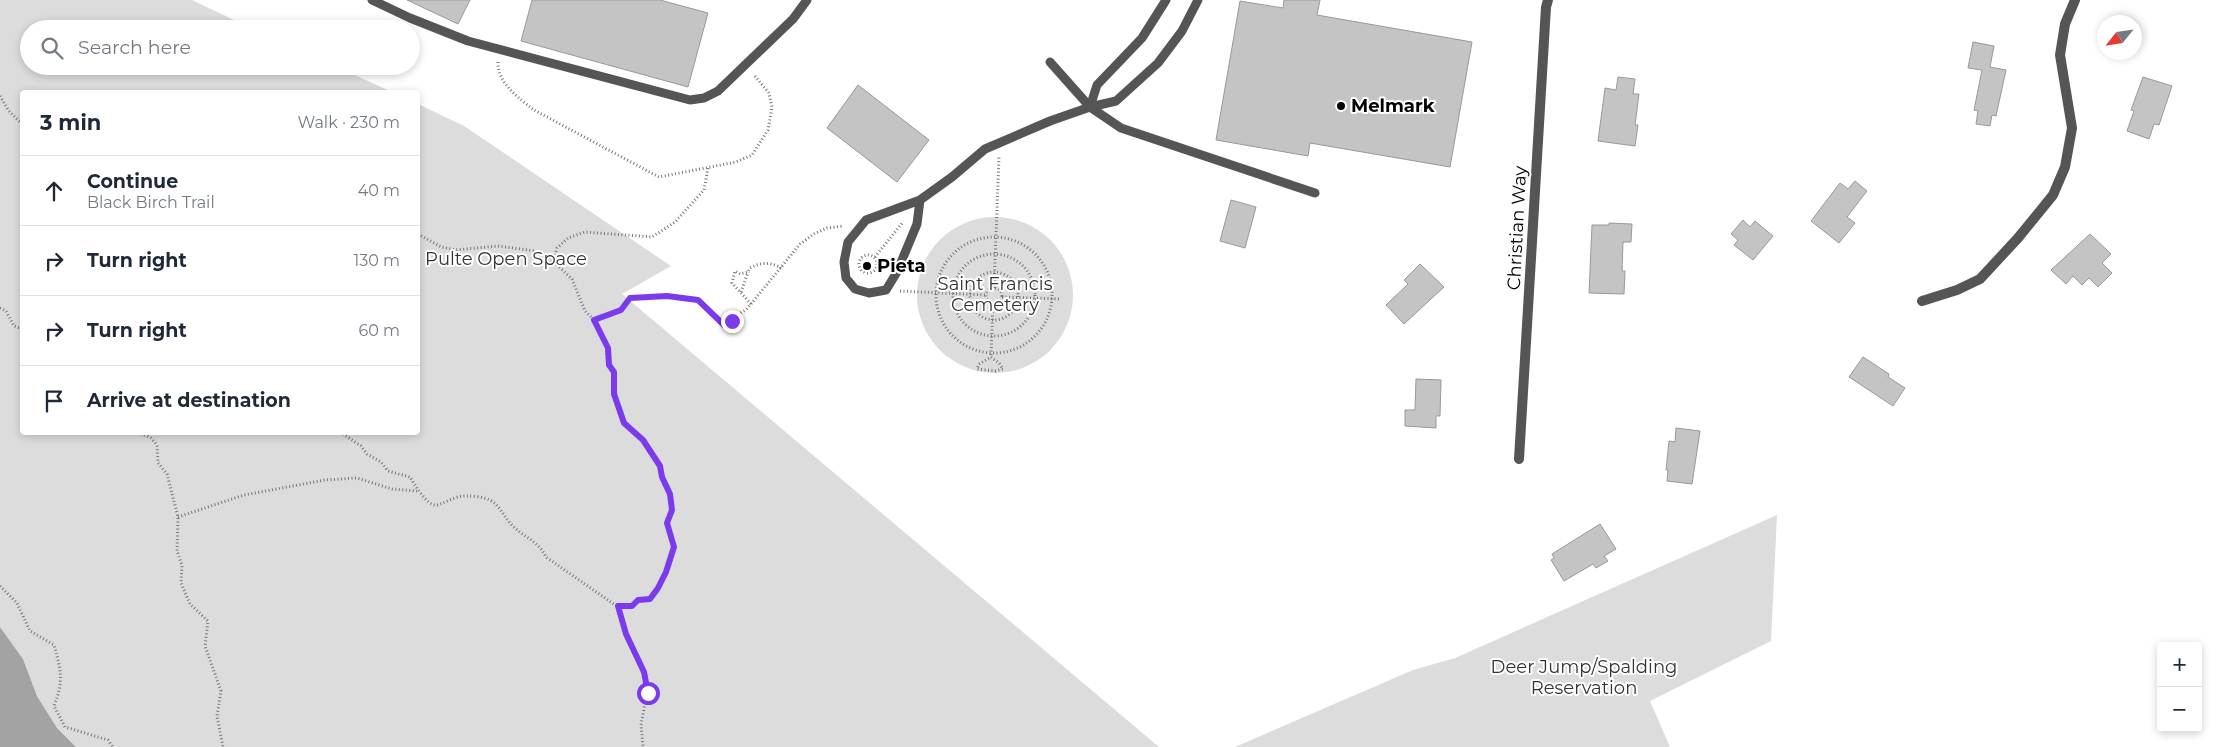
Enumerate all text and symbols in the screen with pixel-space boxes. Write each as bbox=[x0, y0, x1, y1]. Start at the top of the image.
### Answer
north arrow bbox=[2097, 15, 2142, 60]
search box bbox=[20, 20, 420, 75]
icon: search bbox=[38, 34, 66, 62]
text: Search here bbox=[78, 36, 191, 59]
place label: Melmark bbox=[1351, 95, 1435, 117]
marker: Melmark bbox=[1335, 100, 1347, 112]
text: 3 min bbox=[40, 110, 101, 135]
text: Walk · 230 m bbox=[298, 113, 400, 132]
street label: Christian Way bbox=[1503, 165, 1531, 291]
text: Continue bbox=[87, 170, 178, 193]
icon: ahead bbox=[40, 177, 68, 205]
text: 40 m bbox=[358, 181, 400, 200]
text: Black Birch Trail bbox=[87, 193, 215, 212]
icon: right bbox=[40, 247, 68, 275]
park label: Pulte Open Space bbox=[425, 248, 587, 270]
text: Turn right bbox=[87, 249, 187, 272]
text: 130 m bbox=[353, 251, 400, 270]
place label: Pieta bbox=[877, 255, 926, 277]
marker: Pieta bbox=[861, 260, 873, 272]
park label: Saint Francis Cemetery bbox=[938, 273, 1053, 316]
route end bbox=[721, 310, 744, 333]
icon: right bbox=[40, 317, 68, 345]
text: Turn right bbox=[87, 319, 187, 342]
text: 60 m bbox=[358, 321, 400, 340]
icon: arrive bbox=[40, 387, 68, 415]
text: Arrive at destination bbox=[87, 389, 291, 412]
map controls bbox=[2157, 642, 2202, 732]
button: + bbox=[2157, 642, 2202, 687]
park label: Deer Jump/Spalding Reservation bbox=[1491, 656, 1677, 699]
route start bbox=[637, 682, 660, 705]
button: − bbox=[2157, 687, 2202, 732]

